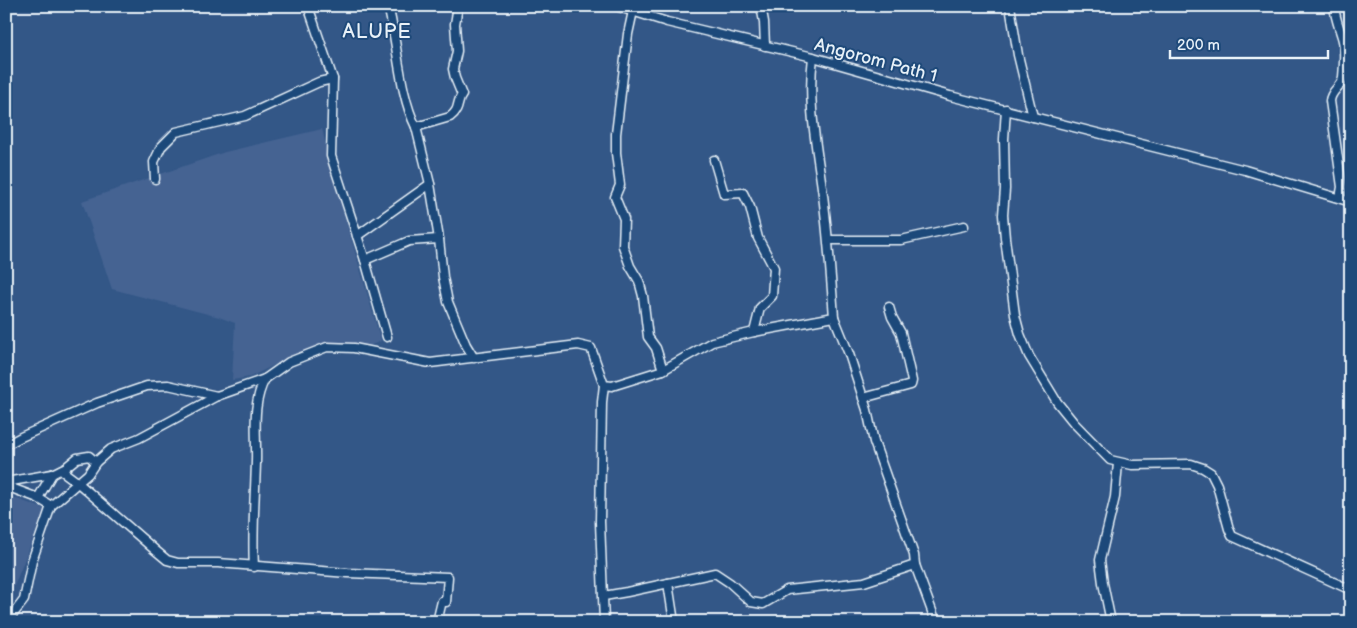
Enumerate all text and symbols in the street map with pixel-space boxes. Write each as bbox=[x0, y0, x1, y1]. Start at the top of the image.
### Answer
district label: ALUPE bbox=[342, 20, 412, 44]
scale bar bbox=[1170, 28, 1327, 60]
street label: Angorom Path 1 bbox=[812, 34, 939, 87]
text: 200 m bbox=[1177, 36, 1220, 55]

